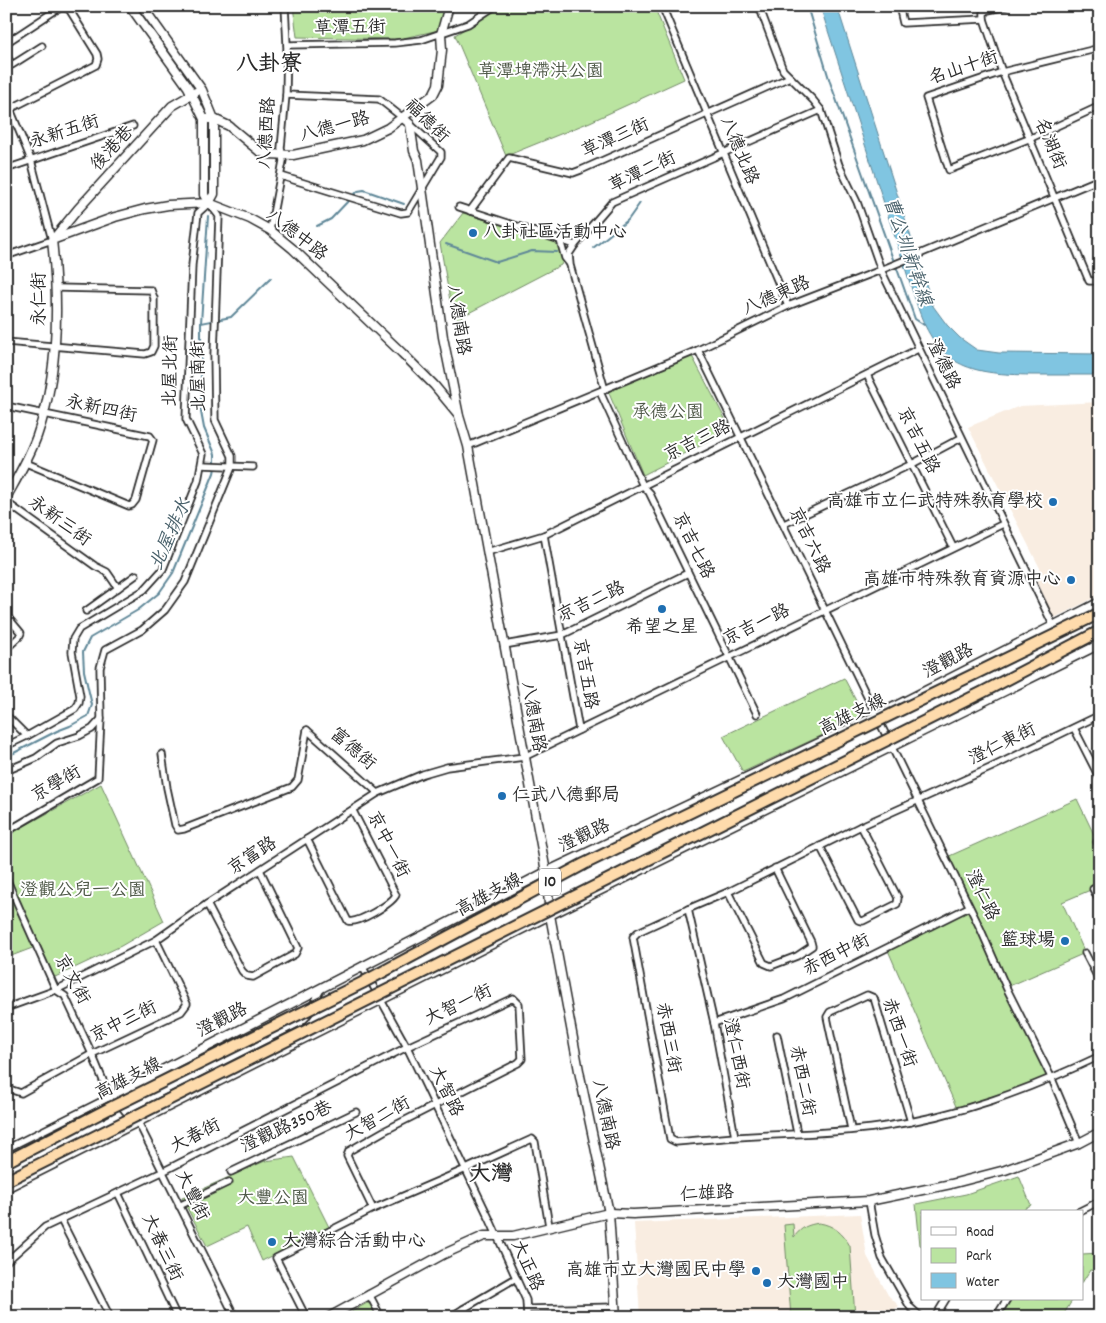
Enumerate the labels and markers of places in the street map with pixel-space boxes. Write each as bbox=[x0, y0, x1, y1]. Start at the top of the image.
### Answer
place label: 八卦社區活動中心 bbox=[483, 221, 627, 246]
marker: 八卦社區活動中心 bbox=[467, 227, 479, 239]
place label: 高雄市立仁武特殊教育學校 bbox=[827, 490, 1043, 515]
marker: 高雄市立仁武特殊教育學校 bbox=[1047, 496, 1059, 508]
place label: 高雄市特殊教育資源中心 bbox=[863, 568, 1061, 593]
marker: 高雄市特殊教育資源中心 bbox=[1065, 574, 1077, 586]
marker: 希望之星 bbox=[656, 603, 668, 615]
place label: 希望之星 bbox=[626, 616, 698, 641]
place label: 仁武八德郵局 bbox=[512, 784, 620, 809]
marker: 仁武八德郵局 bbox=[496, 790, 508, 802]
place label: 籃球場 bbox=[1001, 929, 1055, 954]
marker: 籃球場 bbox=[1059, 935, 1071, 947]
place label: 大灣綜合活動中心 bbox=[282, 1230, 426, 1255]
marker: 大灣綜合活動中心 bbox=[266, 1236, 278, 1248]
place label: 高雄市立大灣國民中學 bbox=[566, 1259, 746, 1284]
marker: 高雄市立大灣國民中學 bbox=[750, 1265, 762, 1277]
place label: 大灣國中 bbox=[777, 1271, 849, 1296]
marker: 大灣國中 bbox=[761, 1277, 773, 1289]

